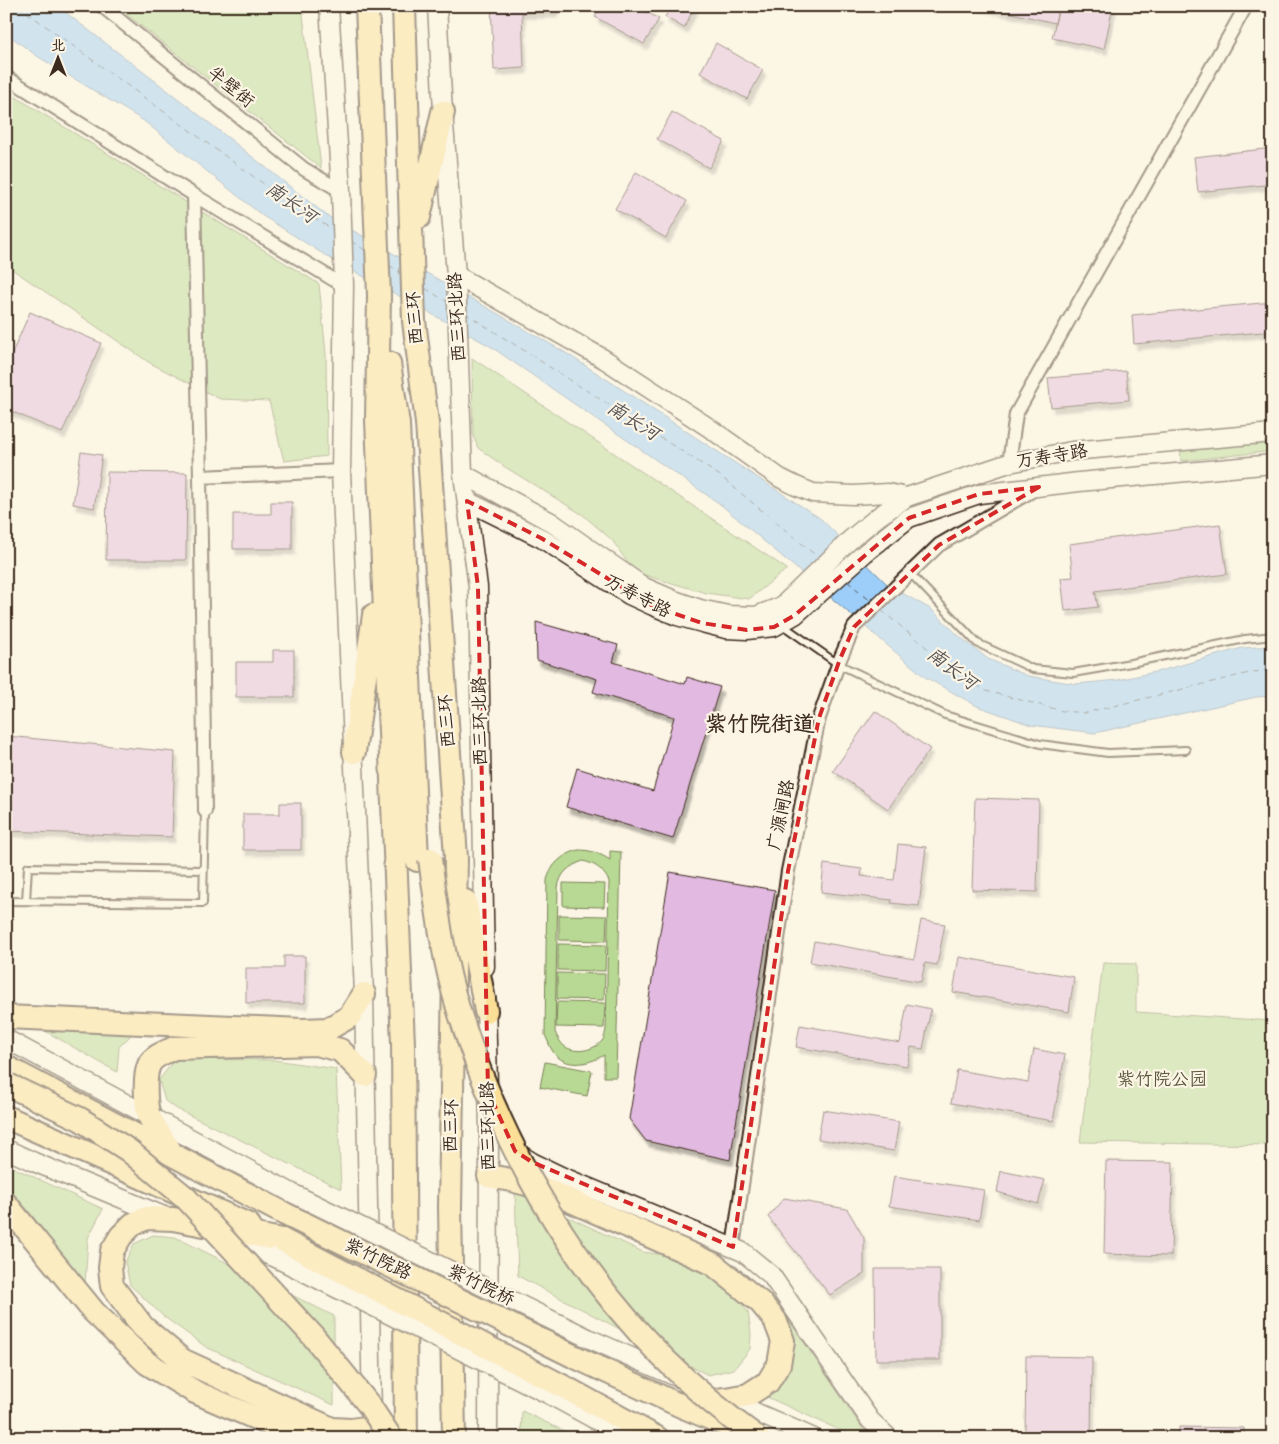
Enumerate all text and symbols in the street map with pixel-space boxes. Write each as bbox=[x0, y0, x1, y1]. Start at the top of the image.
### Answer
north arrow bbox=[32, 32, 82, 82]
text: 北 bbox=[51, 36, 65, 56]
street label: 半壁街 bbox=[202, 60, 260, 114]
water label: 南长河 bbox=[260, 176, 325, 232]
street label: 西三环北路 bbox=[442, 271, 472, 363]
street label: 西三环 bbox=[401, 290, 429, 346]
water label: 南长河 bbox=[602, 394, 667, 449]
street label: 万寿寺路 bbox=[1014, 438, 1090, 474]
street label: 万寿寺路 bbox=[600, 568, 676, 624]
water label: 南长河 bbox=[921, 641, 985, 699]
street label: 西三环北路 bbox=[467, 676, 493, 766]
street label: 西三环 bbox=[433, 693, 461, 749]
district label: 紫竹院街道 bbox=[705, 709, 815, 740]
street label: 广源闸路 bbox=[761, 777, 801, 853]
park label: 紫竹院公园 bbox=[1117, 1067, 1207, 1092]
street label: 西三环北路 bbox=[475, 1081, 501, 1171]
street label: 西三环 bbox=[438, 1099, 464, 1153]
street label: 紫竹院路 bbox=[340, 1232, 416, 1286]
street label: 紫竹院桥 bbox=[443, 1258, 519, 1312]

